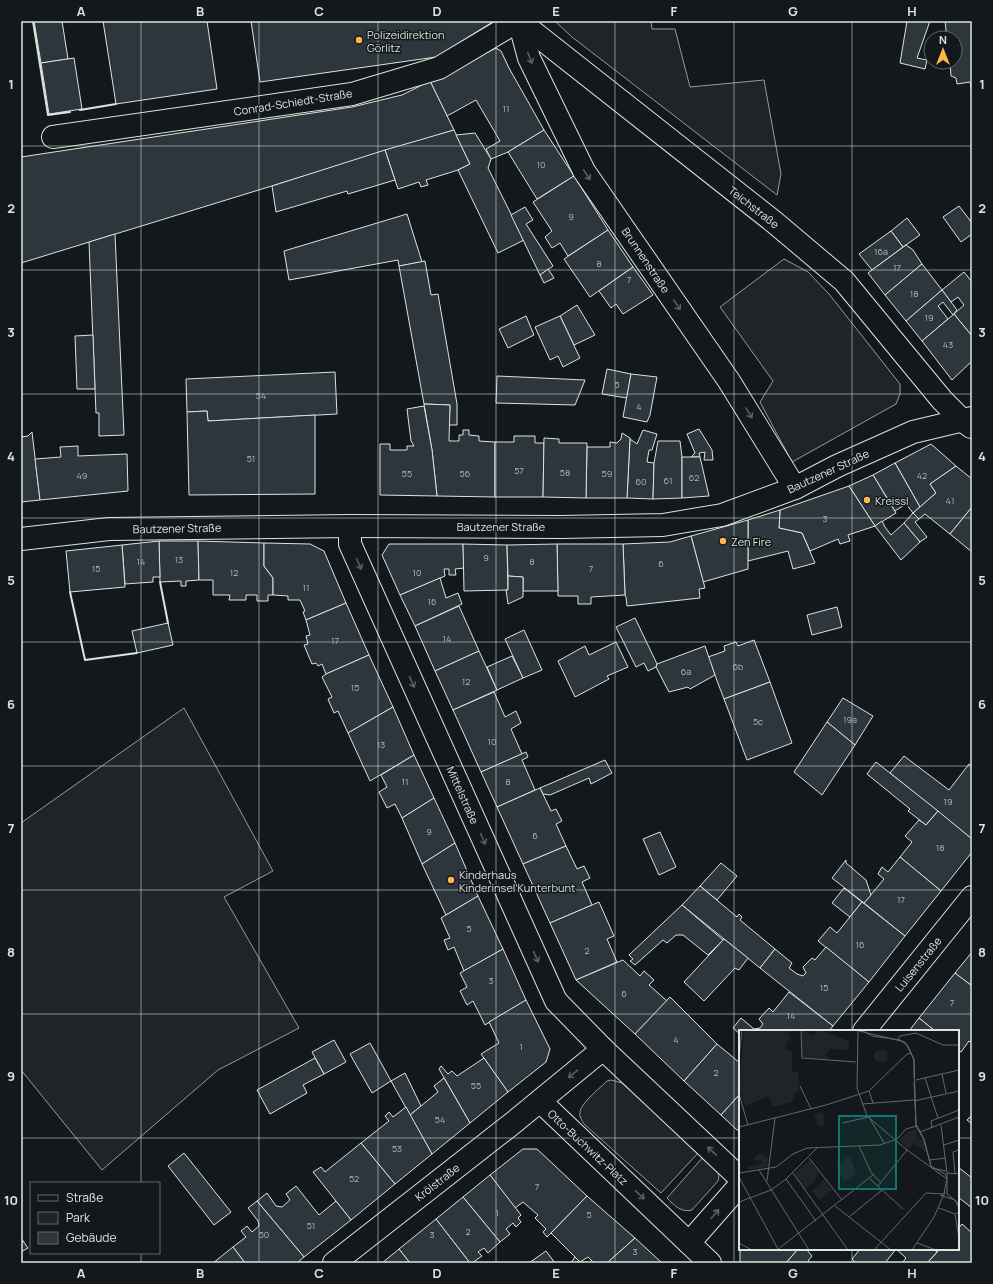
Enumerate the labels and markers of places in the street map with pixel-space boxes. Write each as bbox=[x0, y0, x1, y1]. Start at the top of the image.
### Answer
place label: Polizeidirektion Görlitz bbox=[367, 27, 444, 55]
marker: Polizeidirektion Görlitz bbox=[354, 35, 364, 45]
place label: Kreissl bbox=[875, 493, 909, 508]
marker: Kreissl bbox=[862, 495, 872, 505]
place label: Zen Fire bbox=[731, 534, 772, 549]
marker: Zen Fire bbox=[718, 536, 728, 546]
place label: Kinderhaus Kinderinsel Kunterbunt bbox=[459, 867, 575, 895]
marker: Kinderhaus Kinderinsel Kunterbunt bbox=[446, 875, 456, 885]

